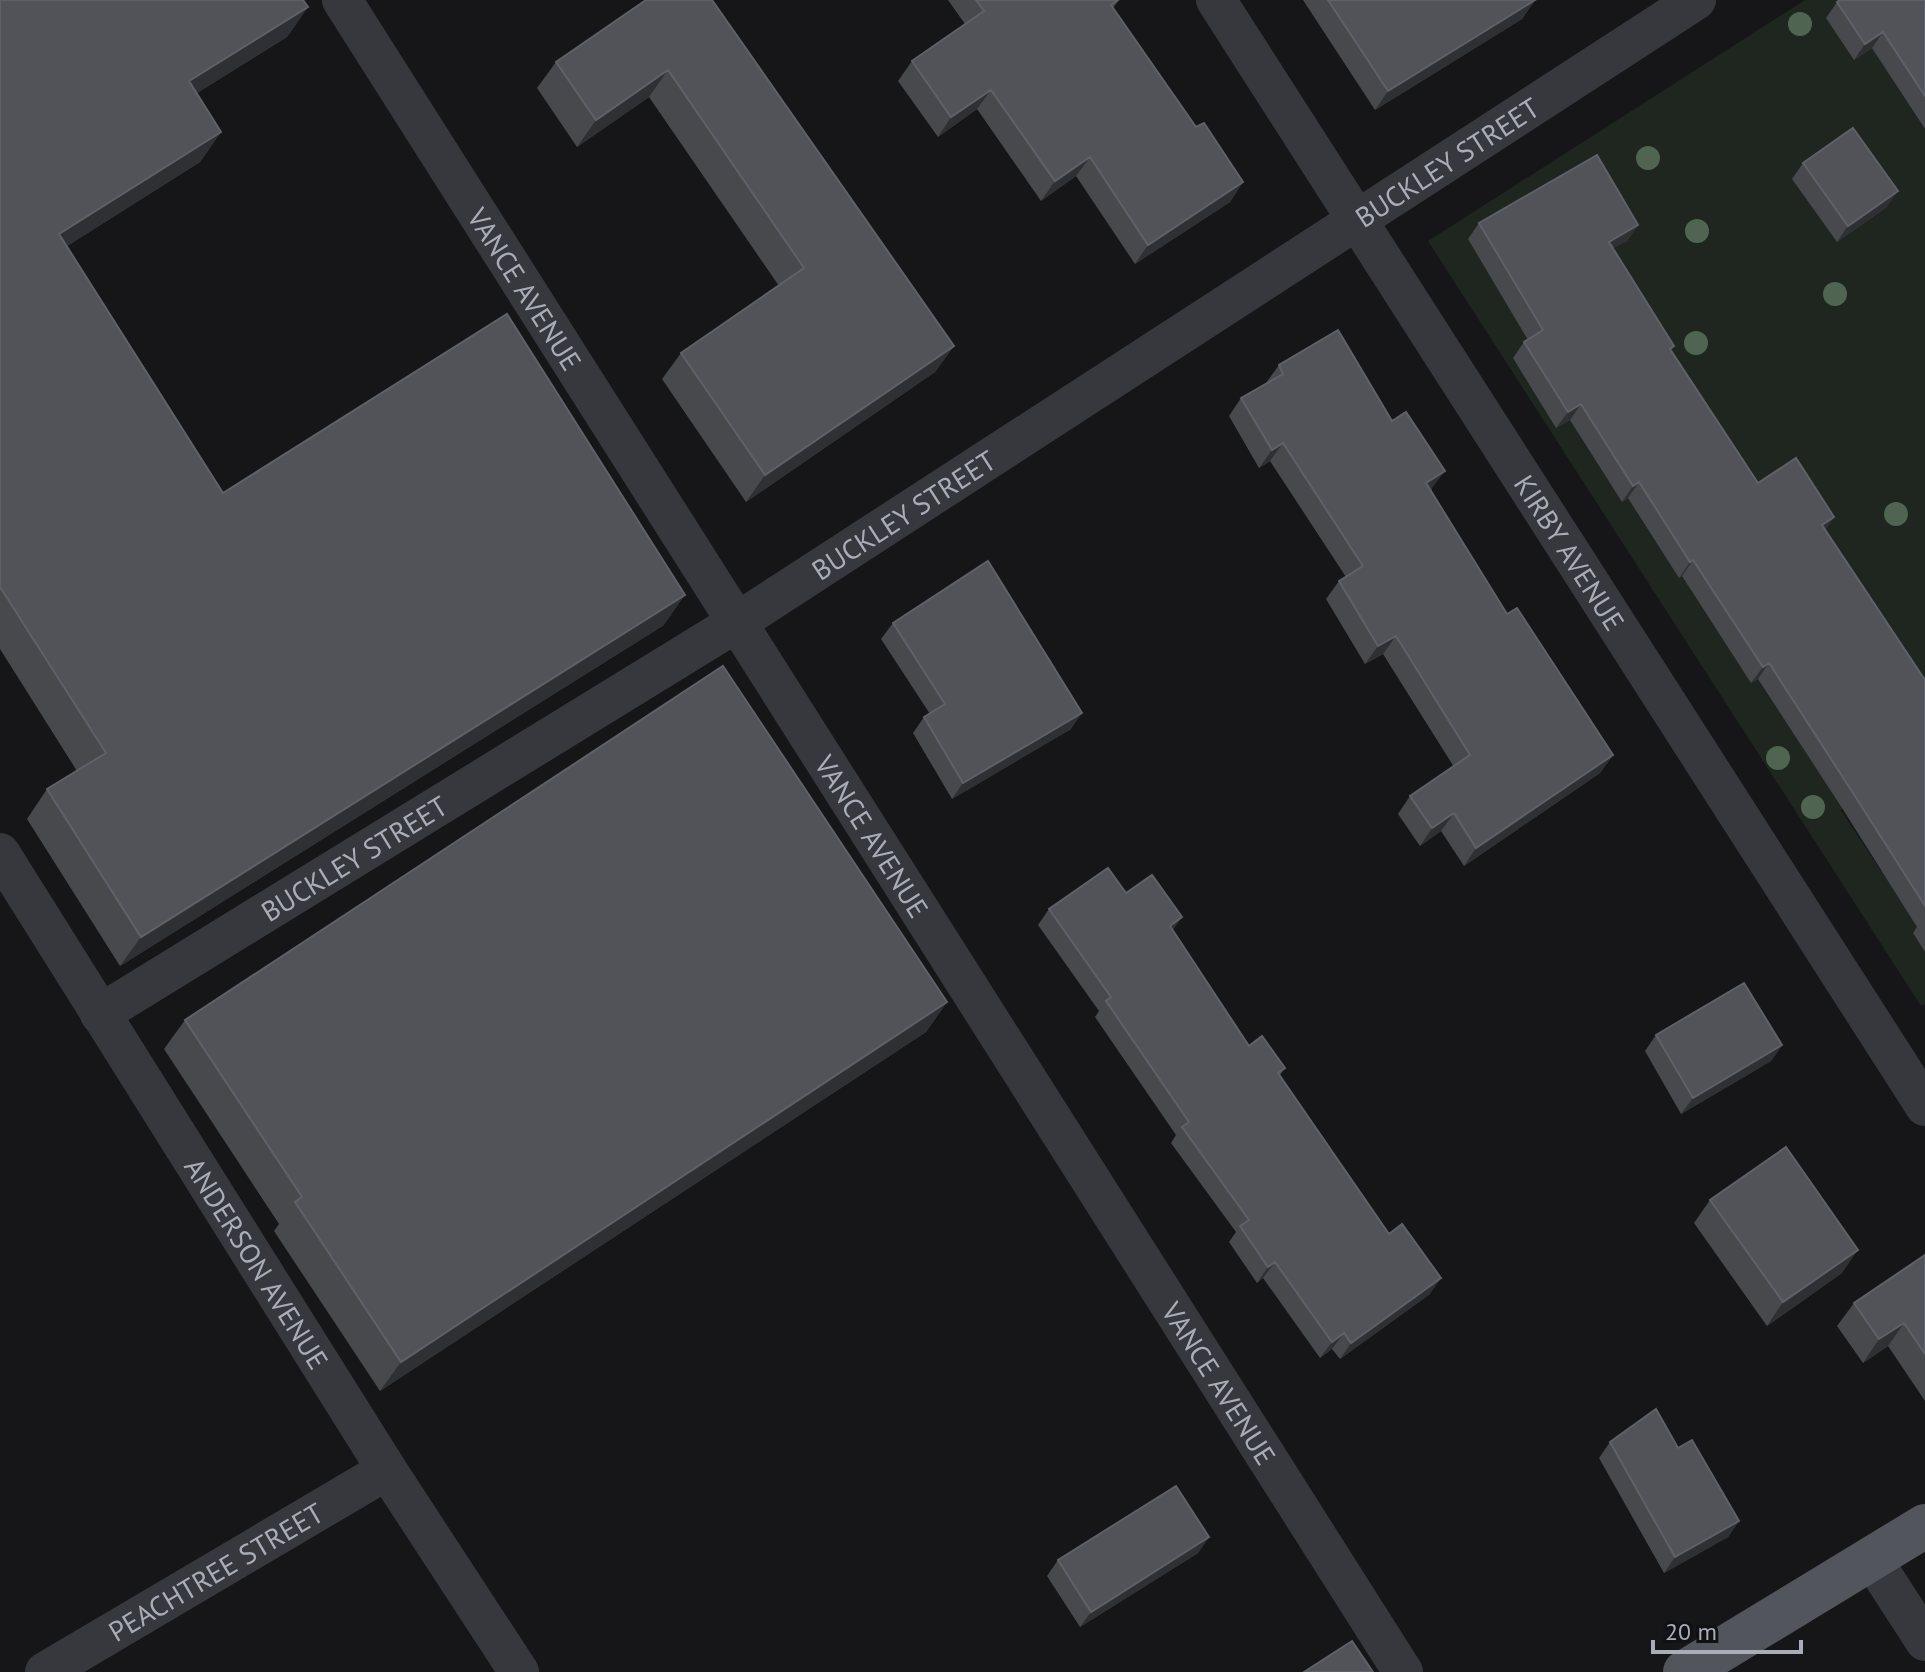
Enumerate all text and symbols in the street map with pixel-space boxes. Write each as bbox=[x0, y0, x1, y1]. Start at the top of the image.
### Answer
street label: BUCKLEY STREET bbox=[1348, 88, 1546, 235]
street label: VANCE AVENUE bbox=[459, 200, 591, 377]
street label: BUCKLEY STREET bbox=[804, 441, 1003, 588]
street label: KIRBY AVENUE bbox=[1506, 467, 1634, 637]
street label: VANCE AVENUE bbox=[807, 747, 938, 924]
street label: BUCKLEY STREET bbox=[254, 786, 454, 929]
street label: ANDERSON AVENUE bbox=[177, 1150, 337, 1376]
street label: VANCE AVENUE bbox=[1154, 1294, 1285, 1471]
street label: PEACHTREE STREET bbox=[101, 1493, 330, 1649]
scale bar bbox=[1653, 1604, 1801, 1654]
text: 20 m bbox=[1665, 1616, 1717, 1647]

